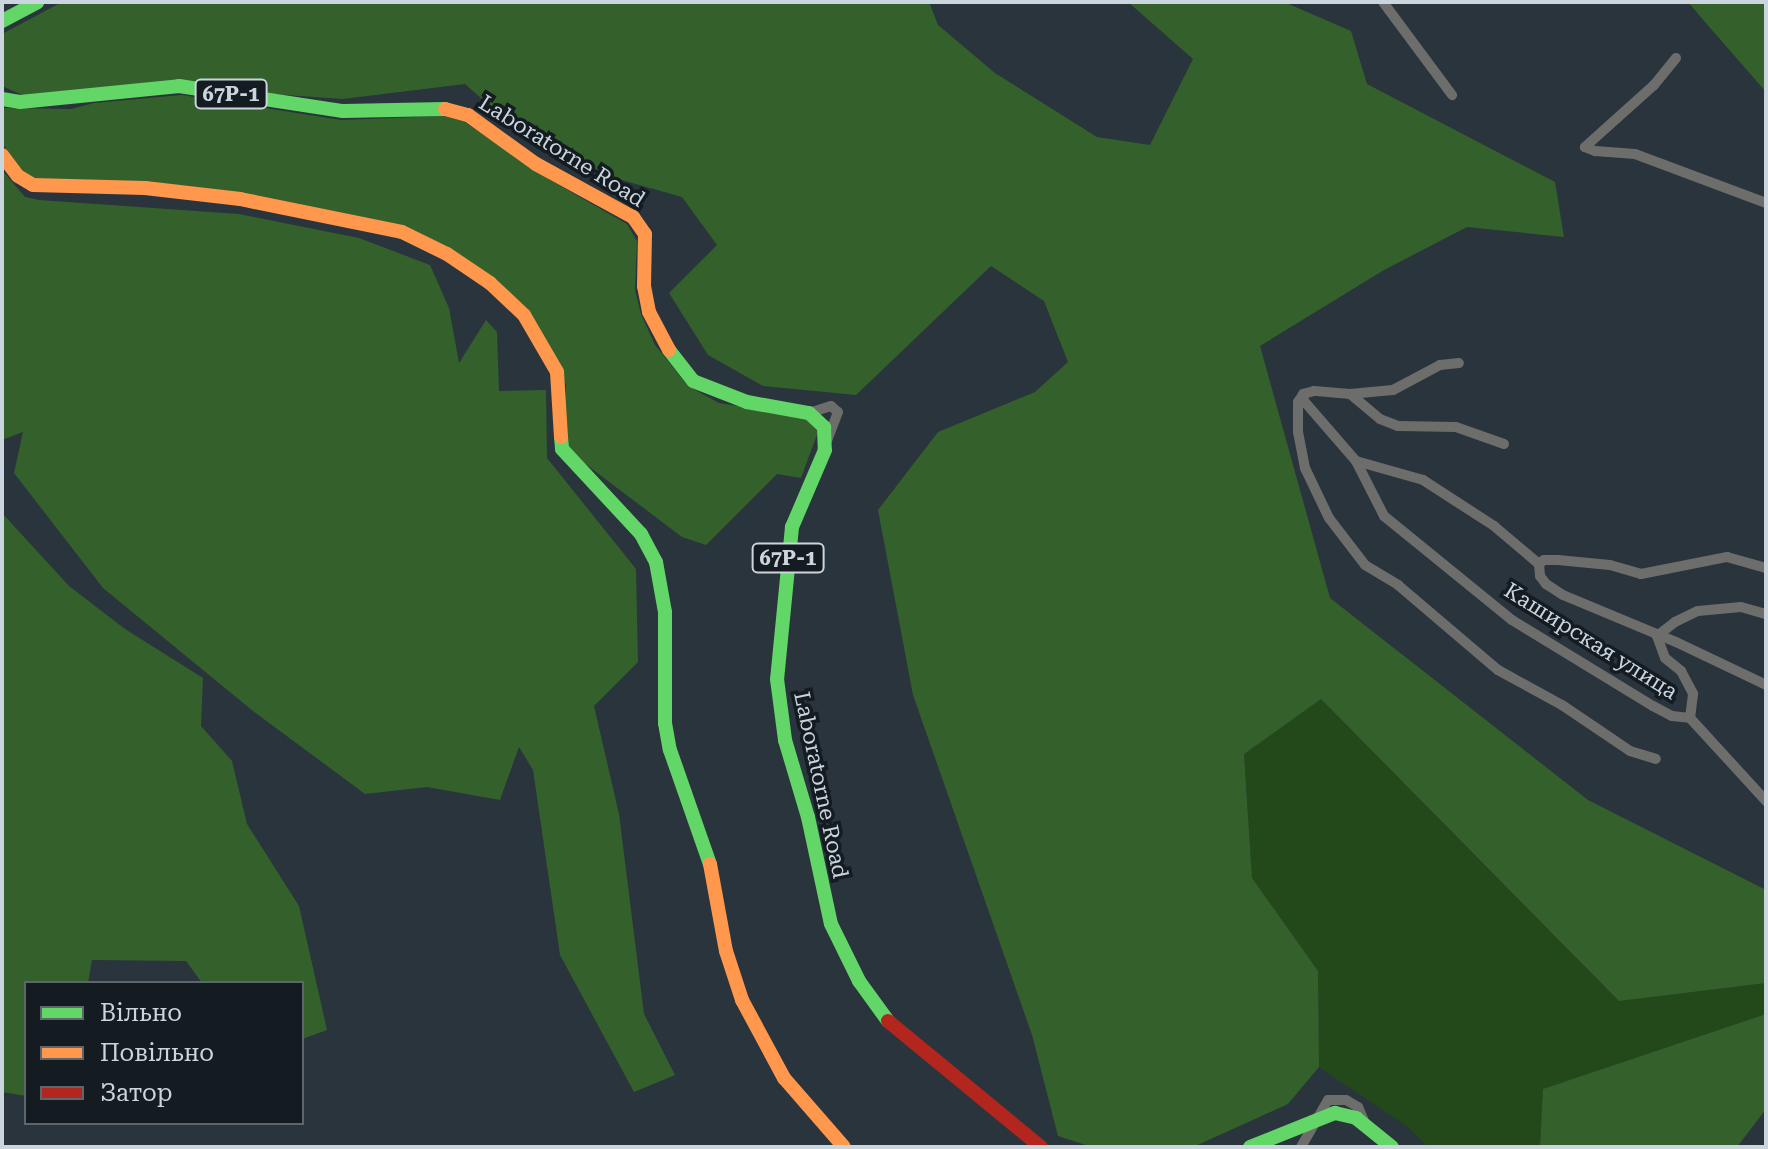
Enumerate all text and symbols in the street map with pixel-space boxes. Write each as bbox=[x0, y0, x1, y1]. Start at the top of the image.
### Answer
road number: 67Р-1 bbox=[193, 78, 269, 110]
street label: Laboratorne Road bbox=[474, 89, 650, 213]
road number: 67Р-1 bbox=[750, 542, 826, 574]
street label: Каширская улица bbox=[1499, 577, 1683, 705]
street label: Laboratorne Road bbox=[788, 689, 854, 881]
legend bbox=[24, 981, 304, 1125]
text: Вільно bbox=[100, 999, 182, 1027]
text: Повільно bbox=[100, 1039, 214, 1067]
text: Затор bbox=[100, 1079, 173, 1107]

